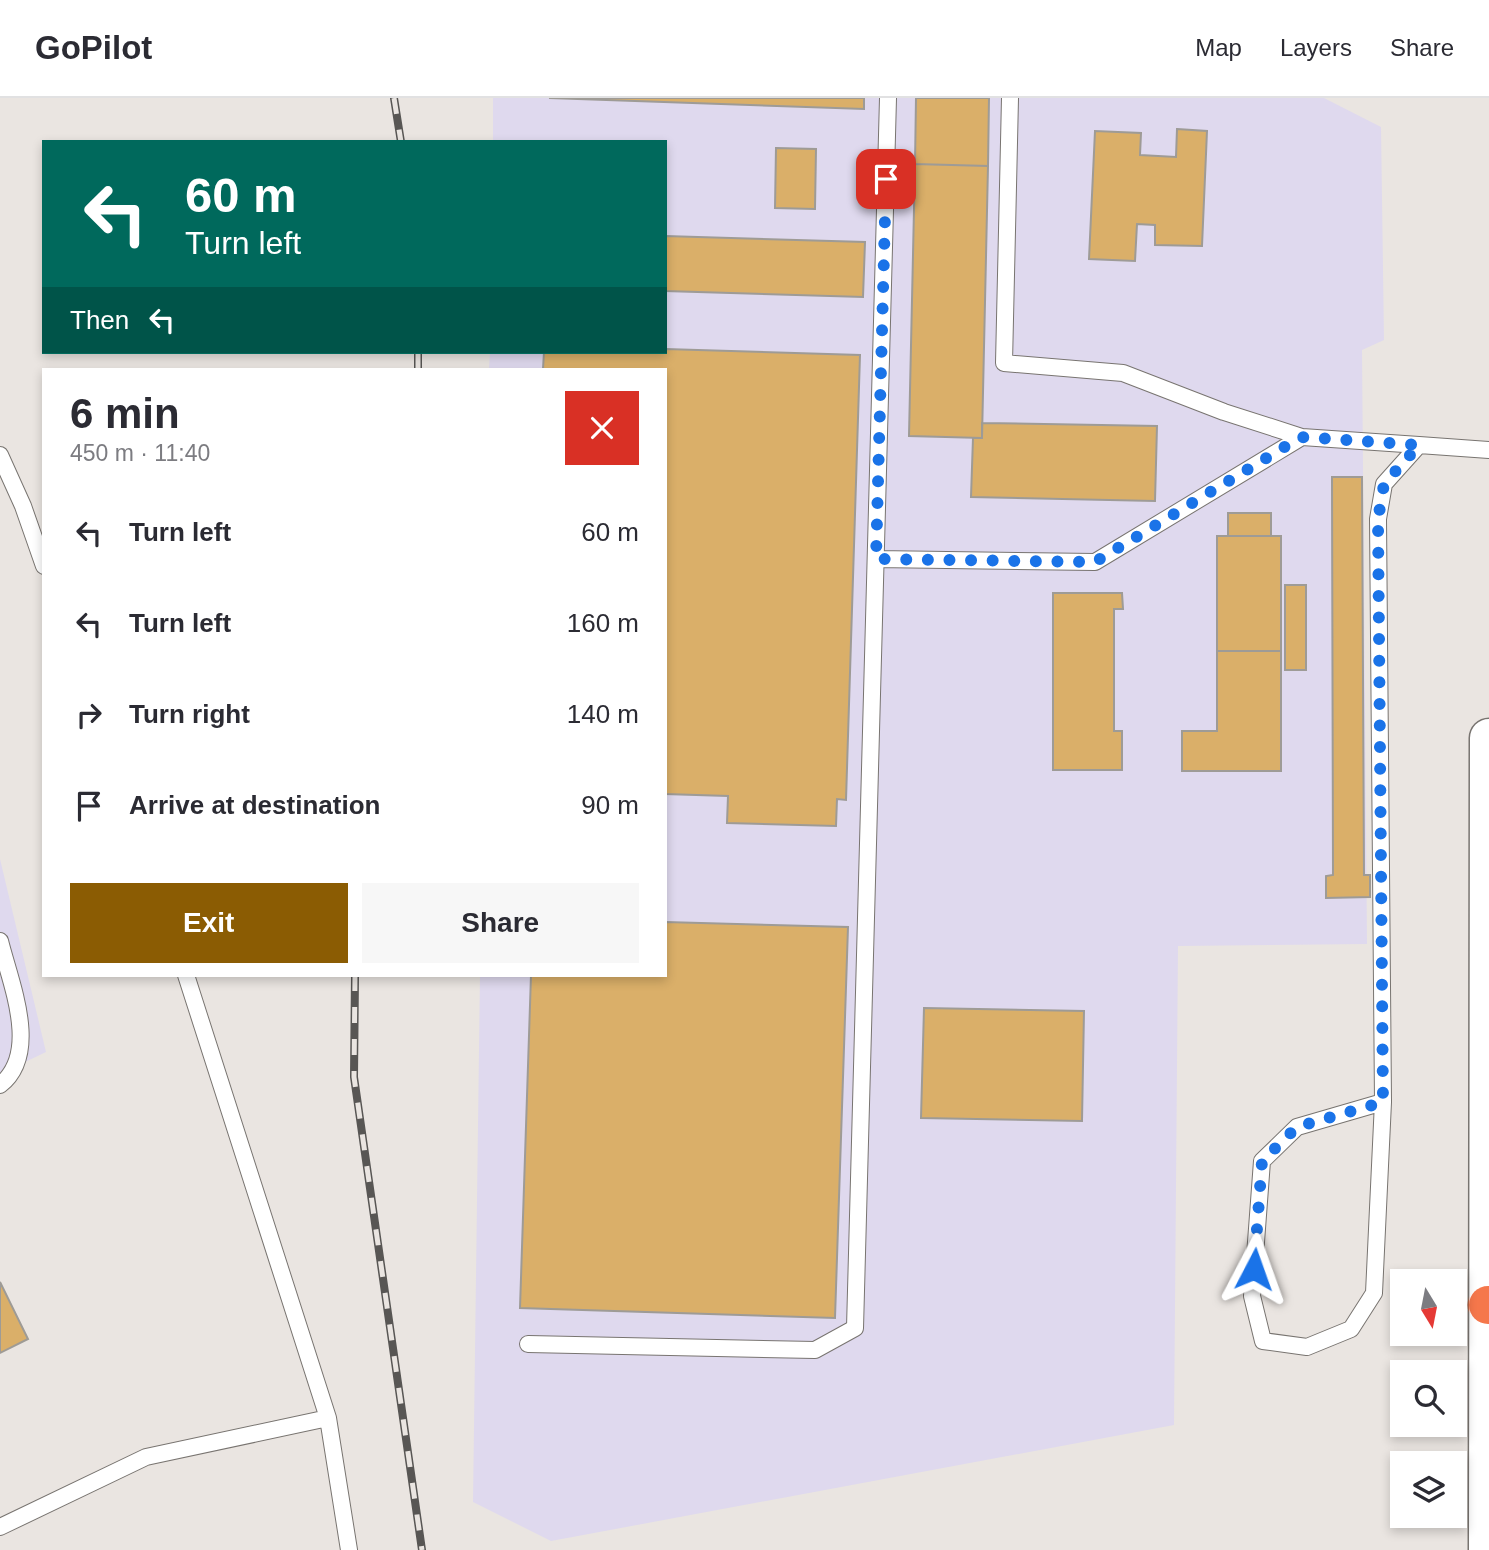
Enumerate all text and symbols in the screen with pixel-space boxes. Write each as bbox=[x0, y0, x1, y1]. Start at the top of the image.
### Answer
text: GoPilot bbox=[35, 29, 152, 66]
text: Map bbox=[1195, 34, 1242, 61]
text: Layers bbox=[1280, 34, 1352, 61]
text: Share bbox=[1390, 34, 1454, 61]
pin bbox=[856, 149, 916, 209]
icon: arrive bbox=[867, 160, 905, 198]
icon: left bbox=[70, 168, 161, 259]
text: 60 m bbox=[185, 168, 297, 222]
text: Turn left bbox=[185, 225, 301, 261]
icon: left bbox=[143, 301, 181, 339]
text: Then bbox=[70, 305, 129, 335]
text: 6 min bbox=[70, 390, 180, 437]
button: close bbox=[565, 391, 639, 465]
text: 450 m · 11:40 bbox=[70, 440, 210, 466]
icon: left bbox=[70, 514, 108, 552]
text: Turn left bbox=[129, 517, 231, 547]
text: 60 m bbox=[581, 517, 639, 547]
icon: left bbox=[70, 605, 108, 643]
text: Turn left bbox=[129, 608, 231, 638]
text: 160 m bbox=[567, 608, 639, 638]
icon: right bbox=[70, 696, 108, 734]
text: Turn right bbox=[129, 699, 250, 729]
text: 140 m bbox=[567, 699, 639, 729]
icon: arrive bbox=[70, 787, 108, 825]
text: Arrive at destination bbox=[129, 790, 380, 820]
text: 90 m bbox=[581, 790, 639, 820]
button: Exit bbox=[70, 883, 348, 963]
button: Share bbox=[362, 883, 639, 963]
position arrow bbox=[1217, 1232, 1291, 1306]
north arrow bbox=[1390, 1269, 1466, 1346]
map controls bbox=[1390, 1269, 1467, 1528]
button: search bbox=[1390, 1360, 1467, 1437]
button: layers bbox=[1390, 1451, 1467, 1528]

